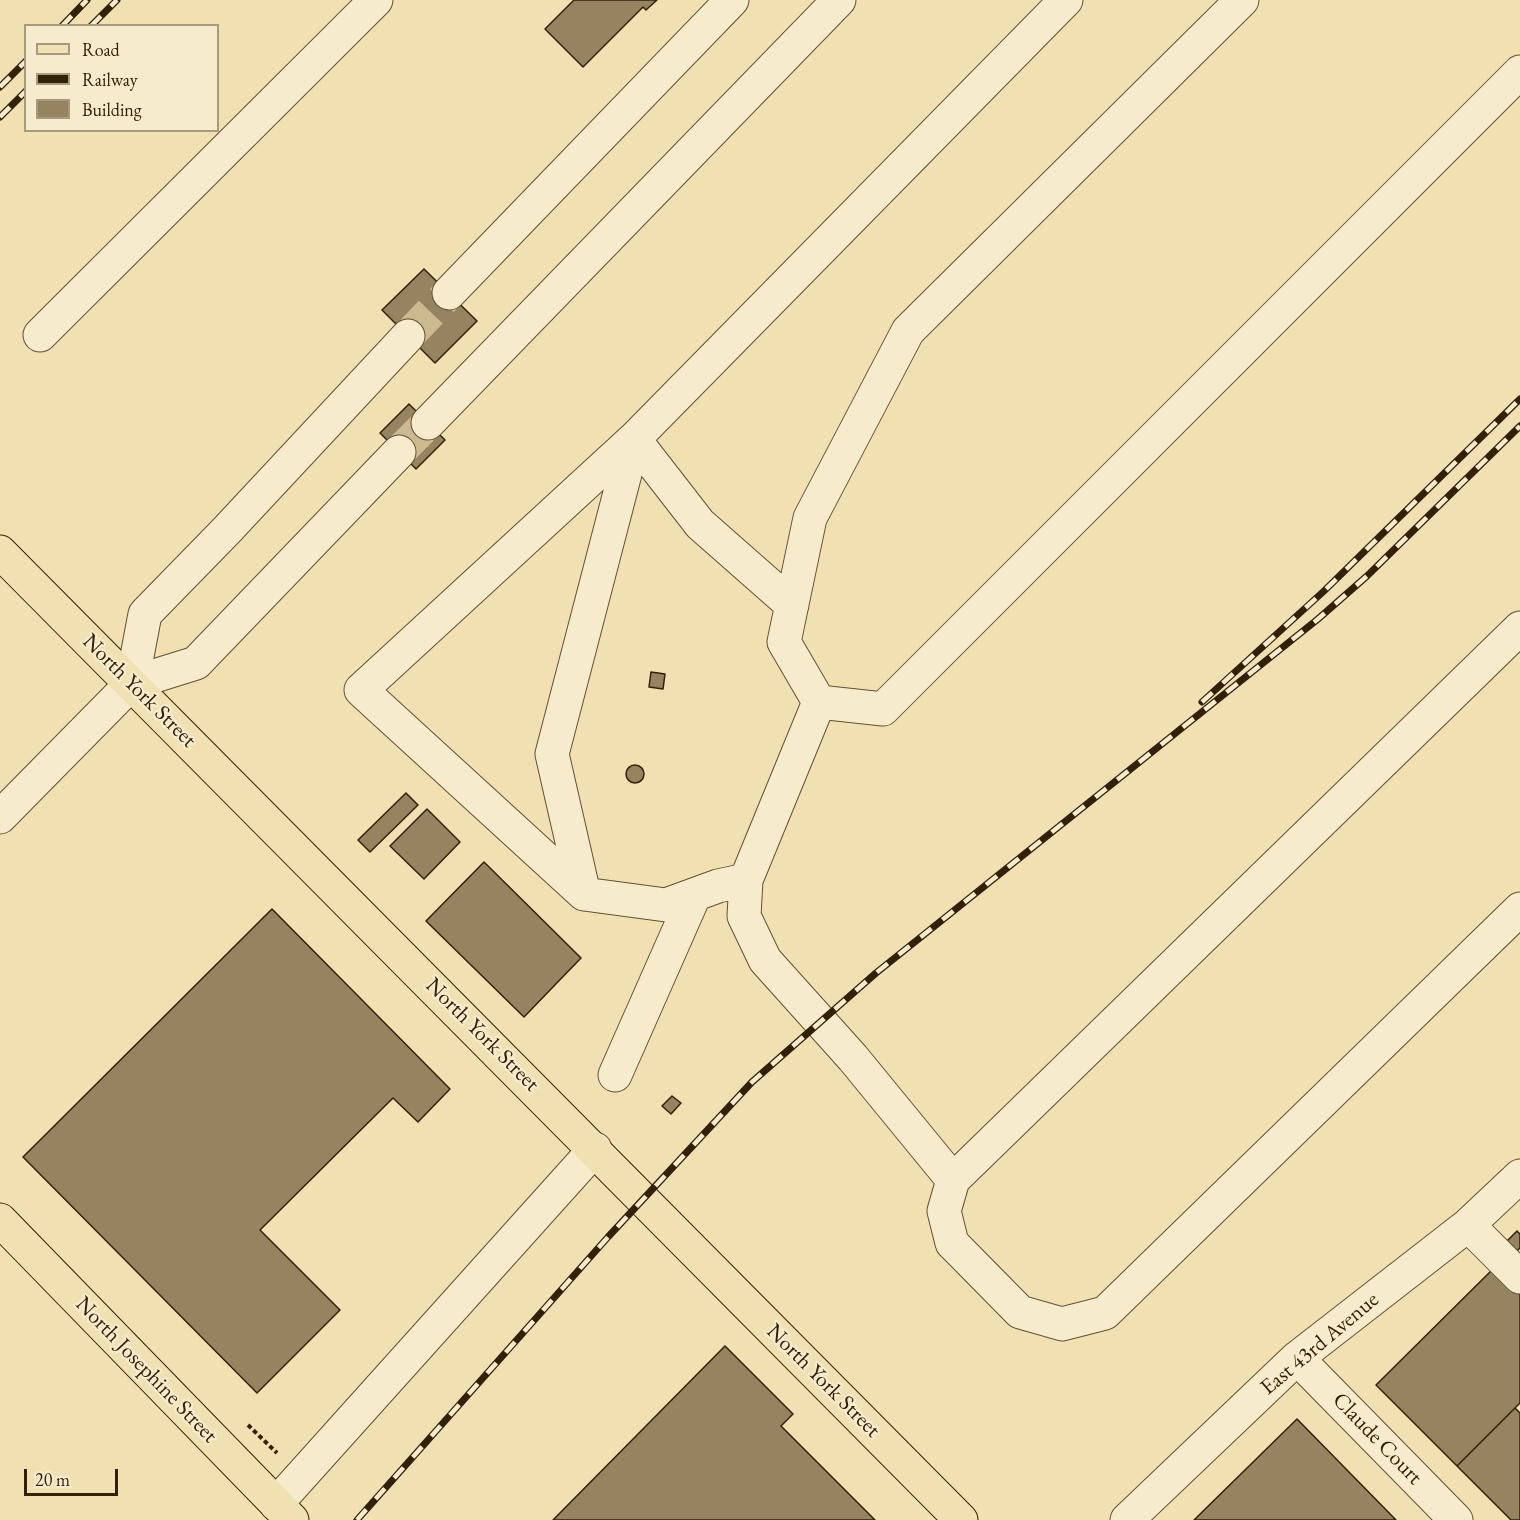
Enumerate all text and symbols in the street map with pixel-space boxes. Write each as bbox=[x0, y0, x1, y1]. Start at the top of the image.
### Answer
legend bbox=[24, 24, 219, 132]
text: Road bbox=[82, 38, 120, 61]
text: Railway bbox=[82, 68, 138, 91]
text: Building bbox=[82, 98, 142, 121]
street label: North York Street bbox=[77, 629, 201, 753]
street label: North York Street bbox=[420, 973, 544, 1097]
street label: East 43rd Avenue bbox=[1256, 1287, 1384, 1401]
street label: North Josephine Street bbox=[69, 1291, 223, 1449]
street label: North York Street bbox=[761, 1319, 885, 1443]
street label: Claude Court bbox=[1327, 1387, 1427, 1491]
scale bar bbox=[27, 1457, 122, 1495]
text: 20 m bbox=[35, 1468, 70, 1491]

